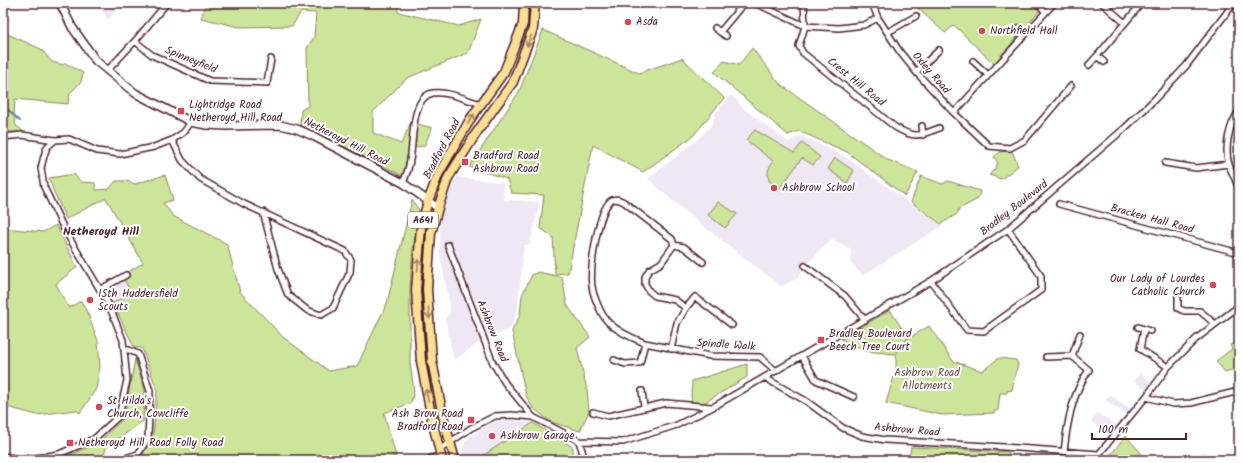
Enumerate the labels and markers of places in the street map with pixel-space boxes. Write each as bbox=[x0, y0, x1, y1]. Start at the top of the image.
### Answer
place label: Asda bbox=[636, 13, 658, 31]
marker: Asda bbox=[623, 17, 633, 27]
place label: Northfield Hall bbox=[990, 22, 1058, 40]
marker: Northfield Hall bbox=[977, 26, 987, 36]
place label: Lightridge Road Netheroyd Hill Road bbox=[189, 96, 283, 127]
marker: Lightridge Road Netheroyd Hill Road bbox=[176, 106, 186, 116]
place label: Bradford Road Ashbrow Road bbox=[473, 147, 540, 178]
marker: Bradford Road Ashbrow Road bbox=[460, 157, 470, 167]
place label: Ashbrow School bbox=[782, 179, 855, 197]
marker: Ashbrow School bbox=[769, 183, 779, 193]
place label: Our Lady of Lourdes Catholic Church bbox=[1110, 270, 1205, 301]
marker: Our Lady of Lourdes Catholic Church bbox=[1208, 280, 1218, 290]
place label: 15th Huddersfield Scouts bbox=[98, 285, 178, 316]
marker: 15th Huddersfield Scouts bbox=[85, 295, 95, 305]
place label: Bradley Boulevard Beech Tree Court bbox=[829, 325, 912, 356]
marker: Bradley Boulevard Beech Tree Court bbox=[816, 335, 826, 345]
place label: St Hilda's Church, Cowcliffe bbox=[107, 392, 189, 423]
marker: St Hilda's Church, Cowcliffe bbox=[94, 402, 104, 412]
place label: Ash Brow Road Bradford Road bbox=[392, 405, 464, 436]
marker: Ash Brow Road Bradford Road bbox=[466, 415, 476, 425]
place label: Ashbrow Garage bbox=[500, 427, 574, 445]
marker: Ashbrow Garage bbox=[487, 431, 497, 441]
place label: Netheroyd Hill Road Folly Road bbox=[78, 434, 224, 452]
marker: Netheroyd Hill Road Folly Road bbox=[65, 438, 75, 448]

